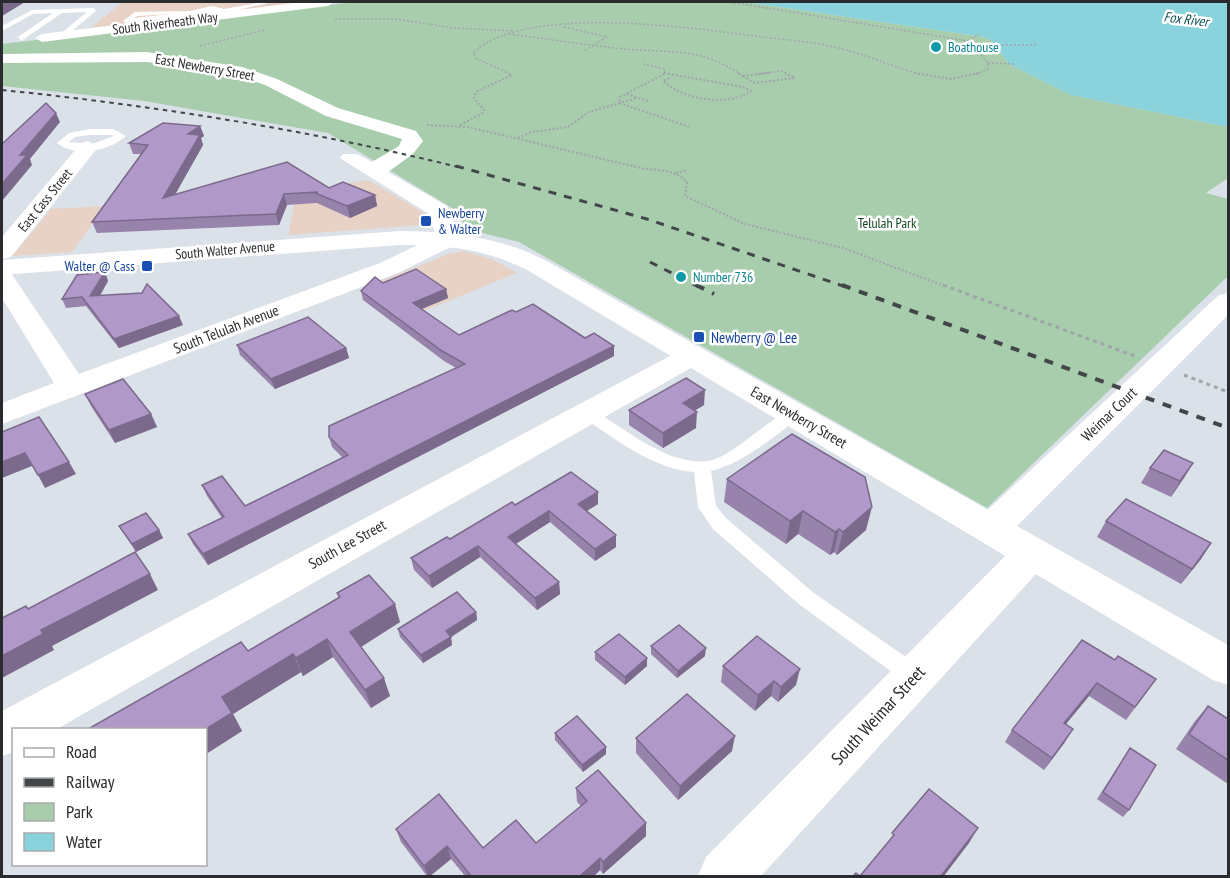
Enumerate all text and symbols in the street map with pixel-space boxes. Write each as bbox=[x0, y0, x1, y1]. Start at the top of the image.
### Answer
water label: Fox River bbox=[1163, 7, 1211, 31]
street label: South Riverheath Way bbox=[111, 8, 219, 38]
place label: Boathouse bbox=[948, 38, 999, 56]
marker: Boathouse bbox=[929, 40, 943, 54]
street label: East Newberry Street bbox=[154, 49, 256, 85]
street label: East Cass Street bbox=[14, 165, 76, 235]
place label: Newberry & Walter bbox=[438, 204, 485, 238]
marker: Newberry & Walter bbox=[419, 214, 433, 228]
park label: Telulah Park bbox=[858, 214, 917, 232]
street label: South Walter Avenue bbox=[174, 237, 276, 263]
place label: Walter @ Cass bbox=[65, 257, 135, 275]
marker: Walter @ Cass bbox=[140, 259, 154, 273]
place label: Number 736 bbox=[693, 268, 753, 286]
marker: Number 736 bbox=[674, 270, 688, 284]
street label: South Telulah Avenue bbox=[171, 300, 281, 358]
place label: Newberry @ Lee bbox=[711, 328, 797, 347]
marker: Newberry @ Lee bbox=[692, 330, 706, 344]
street label: East Newberry Street bbox=[747, 382, 851, 452]
street label: Weimar Court bbox=[1077, 383, 1141, 445]
street label: South Lee Street bbox=[305, 515, 389, 573]
street label: South Weimar Street bbox=[826, 661, 930, 769]
legend bbox=[12, 728, 207, 866]
text: Road bbox=[66, 740, 97, 763]
text: Railway bbox=[66, 770, 115, 793]
text: Park bbox=[66, 800, 93, 823]
text: Water bbox=[66, 830, 102, 853]

